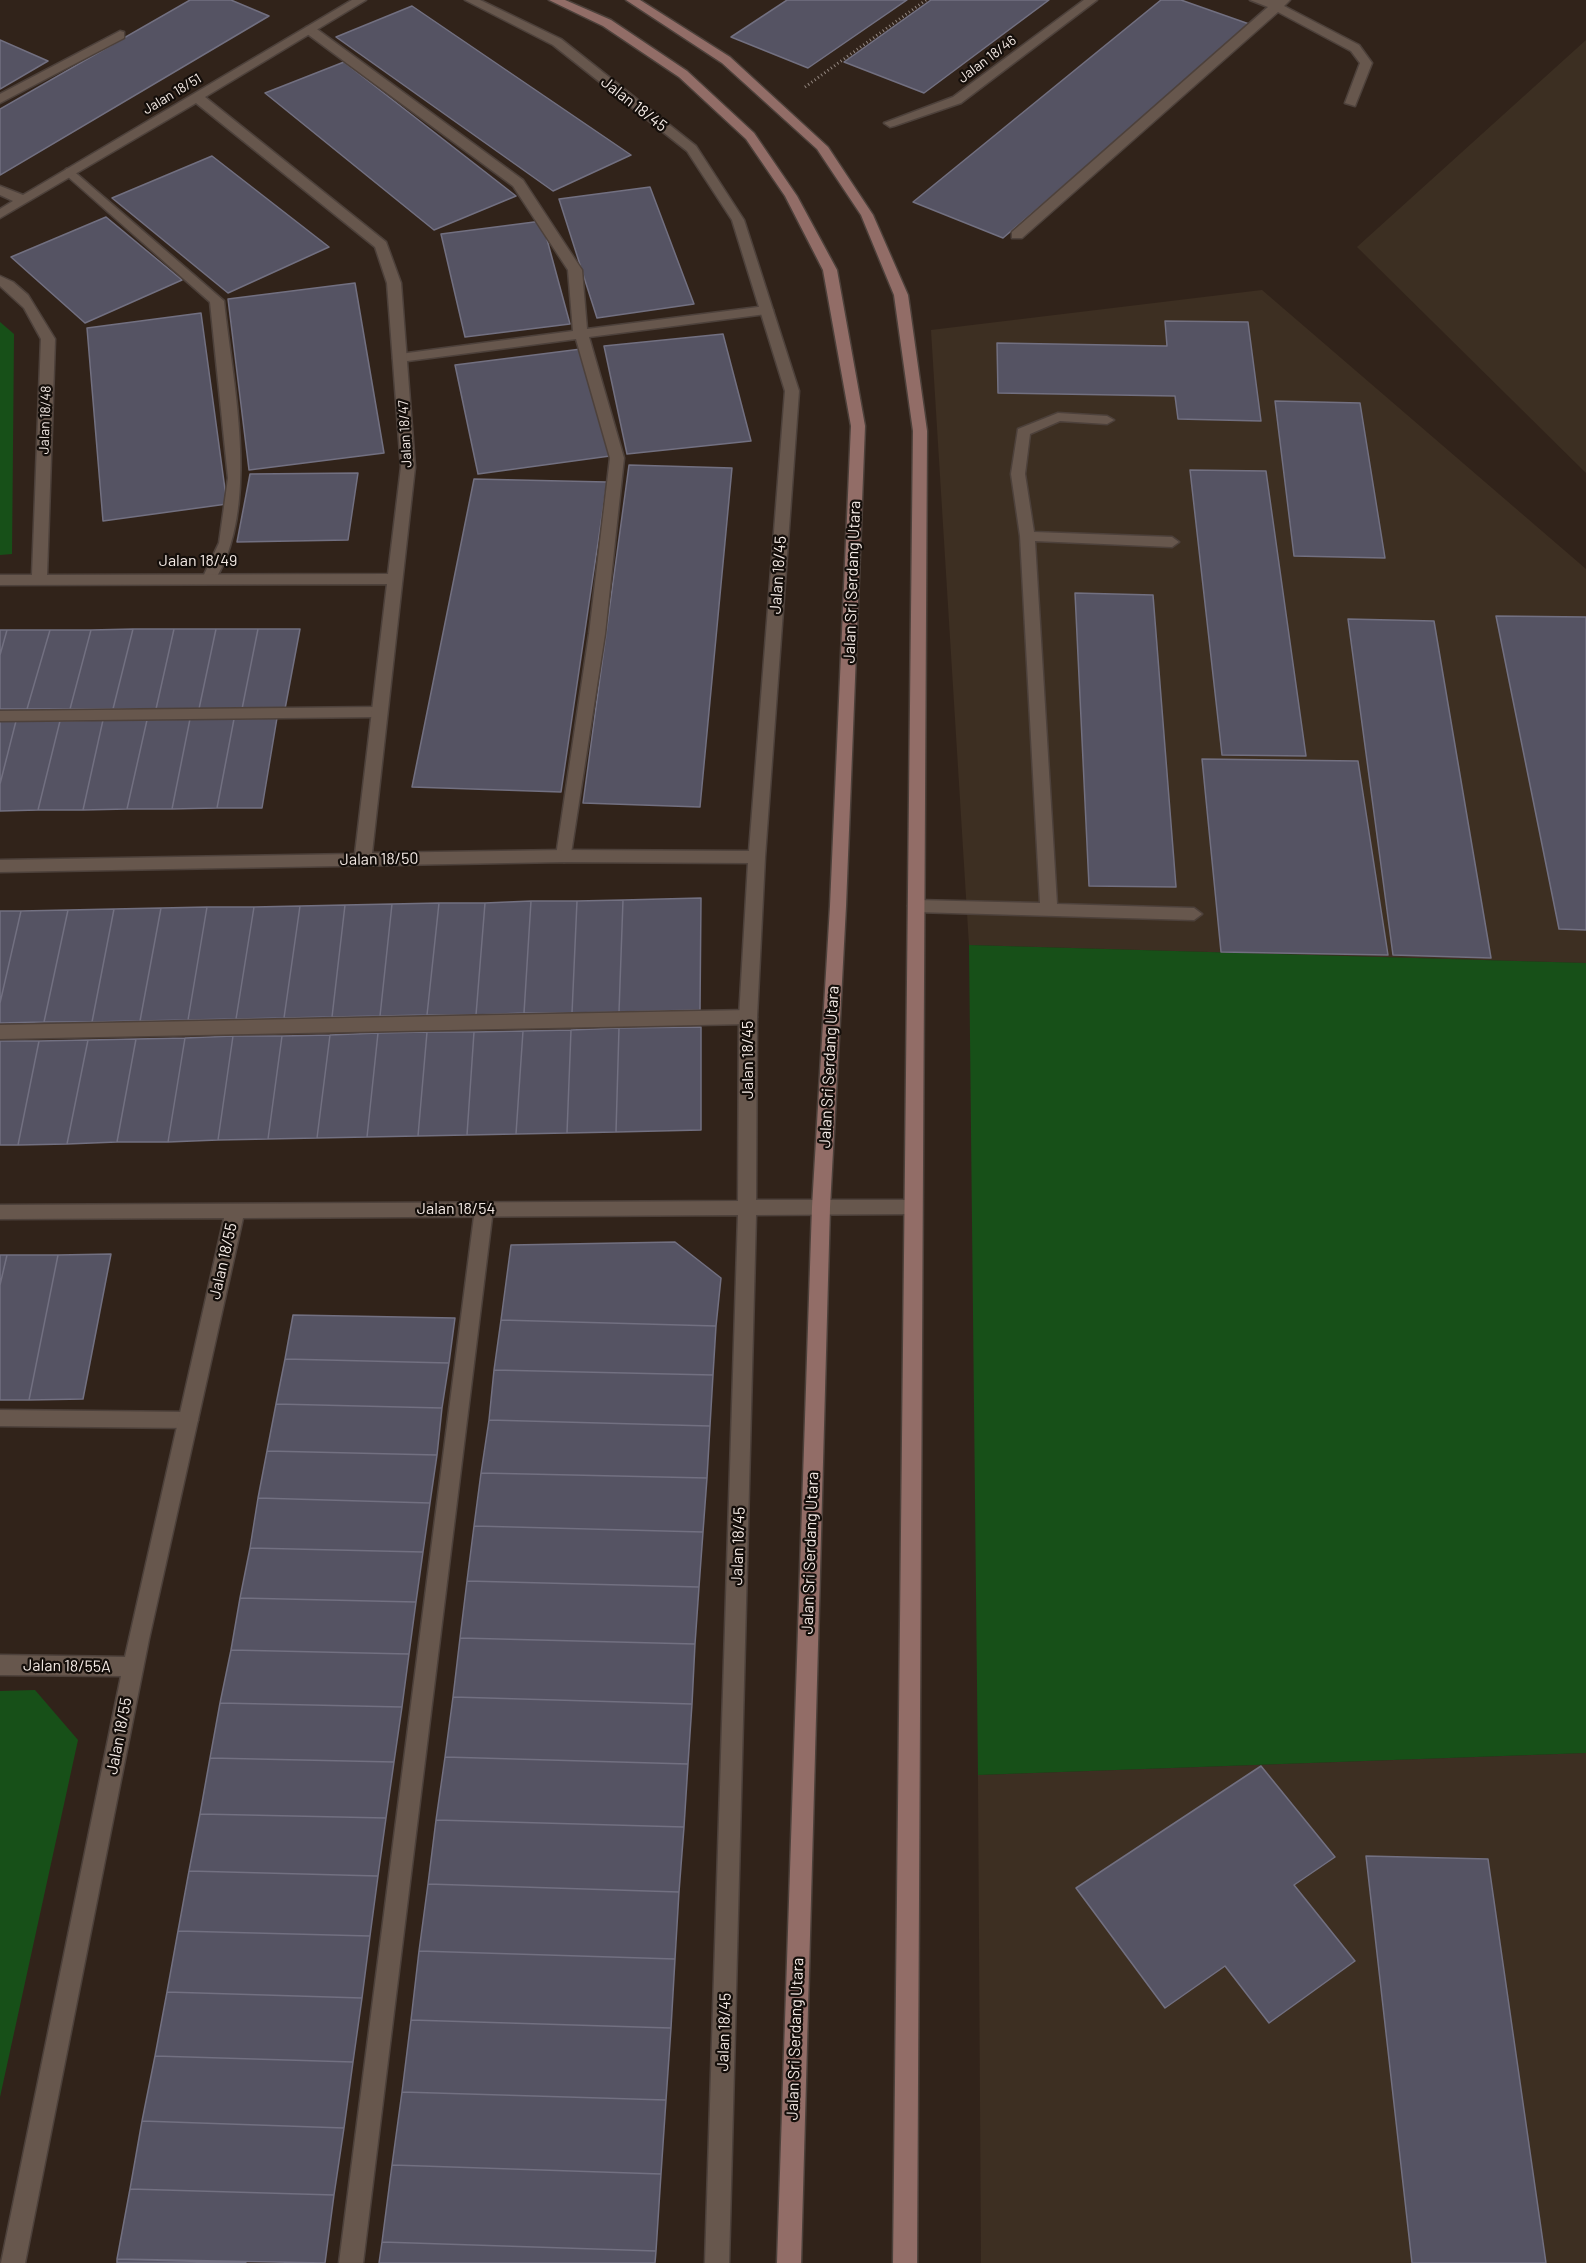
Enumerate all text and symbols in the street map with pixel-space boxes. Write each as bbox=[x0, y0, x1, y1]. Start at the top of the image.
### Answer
street label: Jalan 18/46 bbox=[955, 32, 1019, 86]
street label: Jalan 18/51 bbox=[140, 70, 204, 118]
street label: Jalan 18/45 bbox=[597, 72, 671, 136]
street label: Jalan 18/48 bbox=[35, 385, 55, 455]
street label: Jalan 18/47 bbox=[395, 400, 415, 468]
street label: Jalan Sri Serdang Utara bbox=[840, 500, 864, 664]
street label: Jalan 18/45 bbox=[766, 535, 790, 615]
street label: Jalan 18/49 bbox=[159, 551, 237, 571]
street label: Jalan 18/50 bbox=[339, 849, 419, 869]
street label: Jalan Sri Serdang Utara bbox=[815, 985, 843, 1149]
street label: Jalan 18/45 bbox=[738, 1021, 758, 1099]
street label: Jalan 18/54 bbox=[417, 1199, 495, 1219]
street label: Jalan 18/55 bbox=[205, 1221, 241, 1301]
street label: Jalan Sri Serdang Utara bbox=[798, 1471, 822, 1635]
street label: Jalan 18/45 bbox=[727, 1506, 749, 1586]
street label: Jalan 18/55A bbox=[23, 1656, 111, 1676]
street label: Jalan 18/55 bbox=[102, 1696, 136, 1776]
street label: Jalan Sri Serdang Utara bbox=[783, 1957, 807, 2121]
street label: Jalan 18/45 bbox=[713, 1992, 735, 2072]

